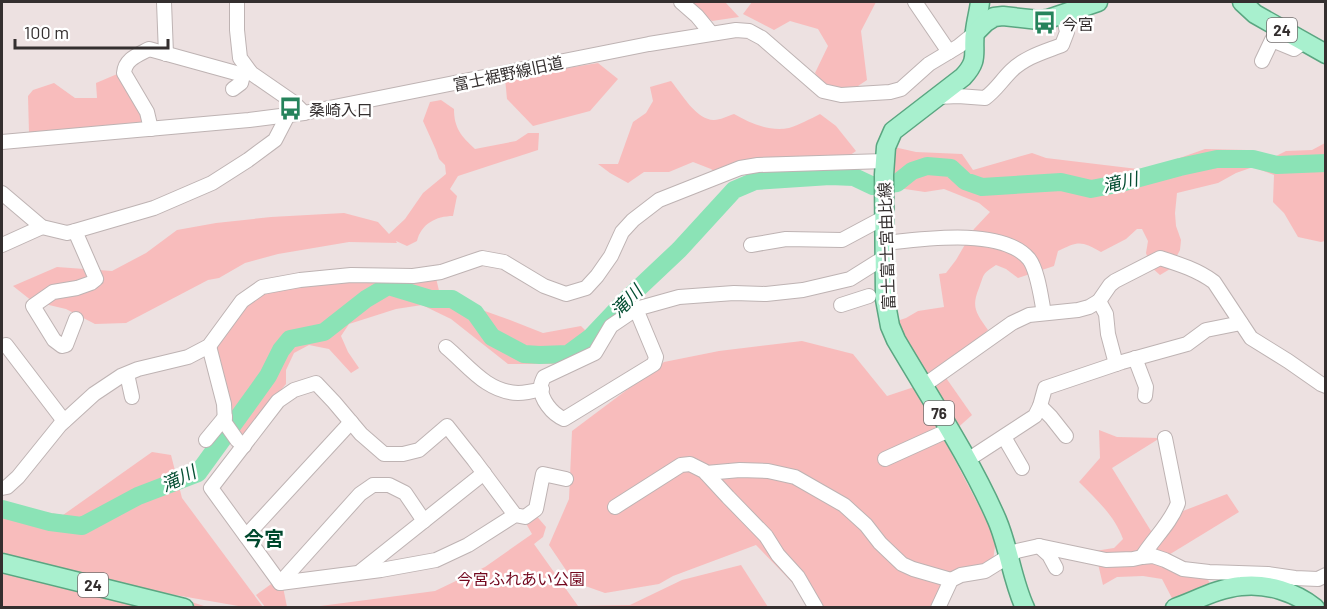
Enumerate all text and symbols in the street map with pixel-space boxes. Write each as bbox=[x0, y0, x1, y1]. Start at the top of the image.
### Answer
bus stop icon: 今宮 bbox=[1031, 10, 1057, 36]
scale bar bbox=[15, 12, 168, 50]
place label: 今宮 bbox=[1062, 14, 1094, 33]
road number: 24 bbox=[1267, 18, 1297, 42]
text: 100 m bbox=[24, 21, 69, 43]
street label: 富士裾野線旧道 bbox=[451, 52, 565, 94]
bus stop icon: 桑崎入口 bbox=[278, 96, 304, 122]
place label: 桑崎入口 bbox=[309, 100, 373, 119]
water label: 滝川 bbox=[1100, 167, 1142, 197]
street label: 富士富士宮由比線 bbox=[874, 182, 898, 310]
water label: 滝川 bbox=[606, 279, 648, 322]
road number: 76 bbox=[924, 401, 954, 425]
water label: 滝川 bbox=[157, 460, 201, 496]
district label: 今宮 bbox=[244, 526, 284, 550]
park label: 今宮ふれあい公園 bbox=[457, 569, 585, 588]
road number: 24 bbox=[78, 573, 108, 597]

